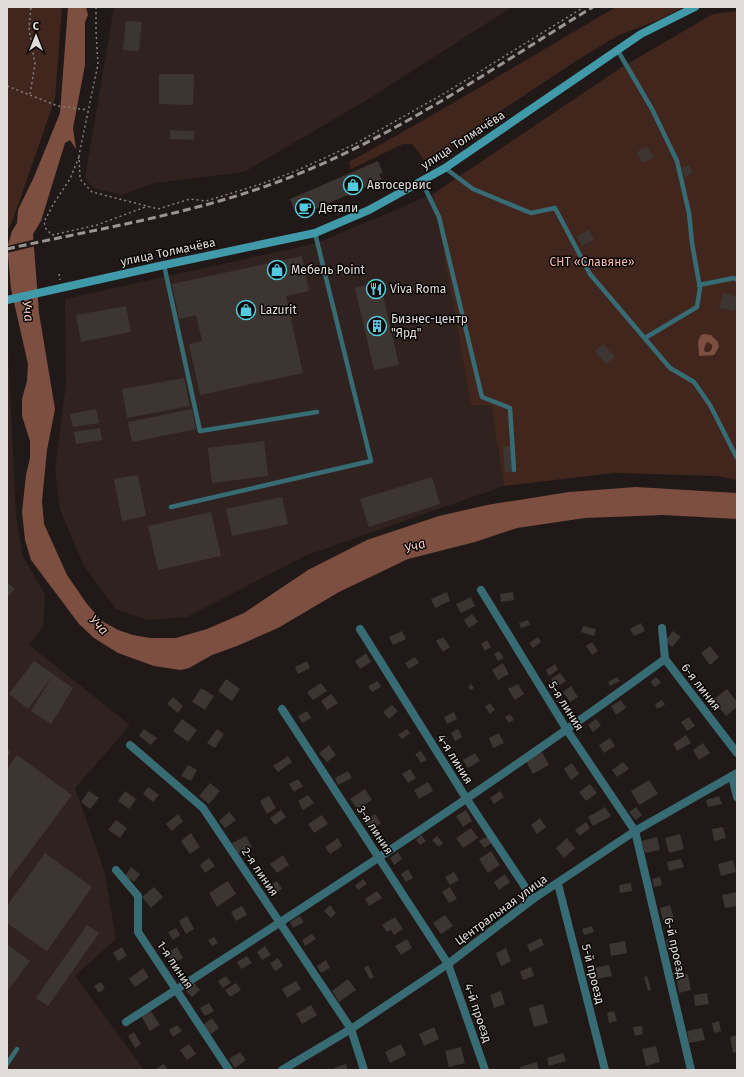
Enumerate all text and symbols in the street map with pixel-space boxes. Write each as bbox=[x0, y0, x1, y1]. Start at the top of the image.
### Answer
north arrow bbox=[16, 16, 56, 56]
text: С bbox=[33, 20, 40, 33]
street label: улица Толмачёва bbox=[419, 108, 507, 172]
shop icon: Автосервис bbox=[342, 174, 364, 196]
place label: Автосервис bbox=[367, 178, 432, 192]
cafe icon: Детали bbox=[294, 197, 316, 219]
place label: Детали bbox=[318, 201, 358, 215]
street label: улица Толмачёва bbox=[119, 235, 217, 269]
park label: СНТ «Славяне» bbox=[550, 255, 635, 269]
shop icon: Мебель Point bbox=[266, 259, 288, 281]
place label: Мебель Point bbox=[291, 263, 366, 277]
restaurant icon: Viva Roma bbox=[365, 278, 387, 300]
place label: Viva Roma bbox=[390, 282, 446, 296]
shop icon: Lazurit bbox=[235, 299, 257, 321]
water label: Уча bbox=[19, 300, 37, 322]
place label: Lazurit bbox=[260, 303, 298, 317]
place label: Бизнес-центр "Ярд" bbox=[391, 312, 468, 340]
building icon: Бизнес-центр "Ярд" bbox=[366, 315, 388, 337]
water label: Уча bbox=[403, 536, 427, 556]
water label: Уча bbox=[86, 612, 112, 638]
street label: 6-я линия bbox=[678, 661, 724, 713]
street label: 5-я линия bbox=[545, 679, 587, 733]
street label: 4-я линия bbox=[434, 732, 476, 786]
street label: 3-я линия bbox=[354, 803, 396, 857]
street label: 2-я линия bbox=[239, 845, 281, 899]
street label: Центральная улица bbox=[452, 872, 550, 948]
street label: 6-й проезд bbox=[661, 916, 689, 980]
street label: 1-я линия bbox=[154, 938, 196, 992]
street label: 5-й проезд bbox=[579, 943, 607, 1006]
street label: 4-й проезд bbox=[461, 982, 495, 1045]

